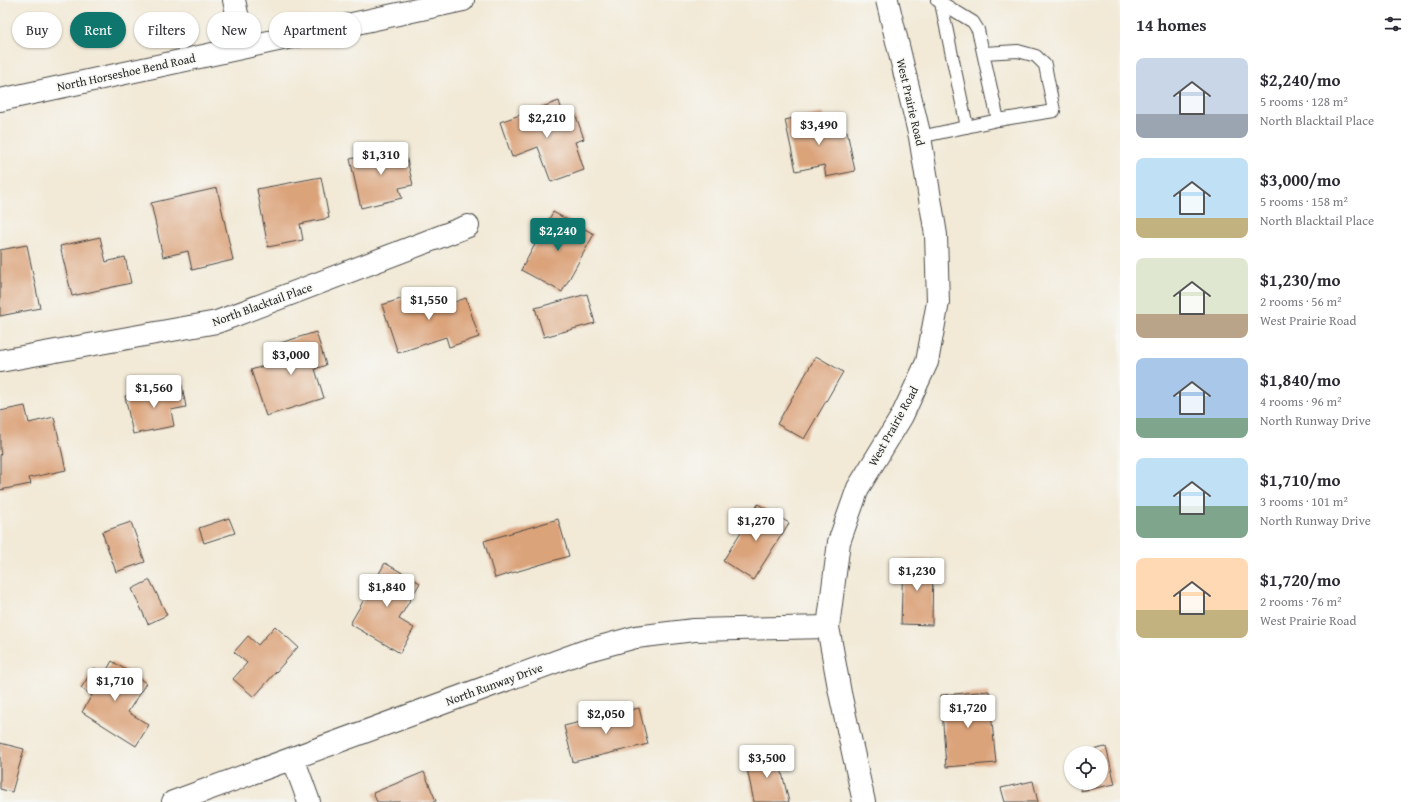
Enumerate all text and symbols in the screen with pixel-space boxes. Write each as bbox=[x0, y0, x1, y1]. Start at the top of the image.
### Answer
chip: Buy bbox=[12, 12, 62, 48]
chip: Rent bbox=[70, 12, 126, 48]
chip: Filters bbox=[134, 12, 199, 48]
chip: New bbox=[207, 12, 261, 48]
chip: Apartment bbox=[269, 12, 361, 48]
text: 14 homes bbox=[1136, 12, 1207, 37]
icon: filters bbox=[1382, 13, 1404, 35]
street label: North Horseshoe Bend Road bbox=[55, 49, 197, 95]
street label: West Prairie Road bbox=[893, 57, 929, 148]
text: $2,240/mo bbox=[1260, 67, 1341, 92]
icon: home bbox=[1168, 74, 1216, 122]
text: 5 rooms · 128 m² bbox=[1260, 92, 1348, 111]
pin: $2,210 bbox=[514, 105, 580, 139]
text: $2,210 bbox=[528, 108, 566, 127]
text: North Blacktail Place bbox=[1260, 111, 1374, 130]
pin: $3,490 bbox=[786, 112, 852, 146]
text: $3,490 bbox=[800, 115, 838, 134]
pin: $1,310 bbox=[348, 142, 414, 176]
text: $1,310 bbox=[362, 145, 400, 164]
text: $3,000/mo bbox=[1260, 167, 1341, 192]
icon: home bbox=[1168, 174, 1216, 222]
text: 5 rooms · 158 m² bbox=[1260, 192, 1348, 211]
text: North Blacktail Place bbox=[1260, 211, 1374, 230]
pin: $2,240 bbox=[525, 218, 591, 252]
text: $2,240 bbox=[539, 221, 577, 240]
text: $1,230/mo bbox=[1260, 267, 1341, 292]
icon: home bbox=[1168, 274, 1216, 322]
street label: North Blacktail Place bbox=[210, 278, 315, 330]
pin: $1,550 bbox=[396, 287, 462, 321]
text: $1,550 bbox=[410, 290, 448, 309]
text: 2 rooms · 56 m² bbox=[1260, 292, 1342, 311]
text: West Prairie Road bbox=[1260, 311, 1356, 330]
pin: $3,000 bbox=[258, 342, 324, 376]
text: $3,000 bbox=[272, 345, 310, 364]
text: $1,840/mo bbox=[1260, 367, 1341, 392]
icon: home bbox=[1168, 374, 1216, 422]
pin: $1,560 bbox=[121, 375, 187, 409]
text: $1,560 bbox=[135, 378, 173, 397]
street label: West Prairie Road bbox=[864, 382, 922, 469]
text: 4 rooms · 96 m² bbox=[1260, 392, 1342, 411]
text: North Runway Drive bbox=[1260, 411, 1371, 430]
text: $1,710/mo bbox=[1260, 467, 1341, 492]
icon: home bbox=[1168, 474, 1216, 522]
text: 3 rooms · 101 m² bbox=[1260, 492, 1348, 511]
pin: $1,270 bbox=[723, 508, 789, 542]
text: $1,270 bbox=[737, 511, 775, 530]
text: North Runway Drive bbox=[1260, 511, 1371, 530]
pin: $1,230 bbox=[884, 558, 950, 592]
text: $1,230 bbox=[898, 561, 936, 580]
text: $1,720/mo bbox=[1260, 567, 1341, 592]
pin: $1,840 bbox=[354, 574, 420, 608]
icon: home bbox=[1168, 574, 1216, 622]
text: $1,840 bbox=[368, 577, 406, 596]
text: 2 rooms · 76 m² bbox=[1260, 592, 1342, 611]
text: West Prairie Road bbox=[1260, 611, 1356, 630]
street label: North Runway Drive bbox=[443, 658, 545, 709]
pin: $1,710 bbox=[82, 668, 148, 702]
text: $1,710 bbox=[96, 671, 134, 690]
pin: $1,720 bbox=[935, 695, 1001, 729]
text: $1,720 bbox=[949, 698, 987, 717]
pin: $2,050 bbox=[573, 701, 639, 735]
text: $2,050 bbox=[587, 704, 625, 723]
pin: $3,500 bbox=[734, 745, 800, 779]
map controls bbox=[1064, 746, 1108, 790]
button: locate bbox=[1064, 746, 1108, 790]
text: $3,500 bbox=[748, 748, 786, 767]

